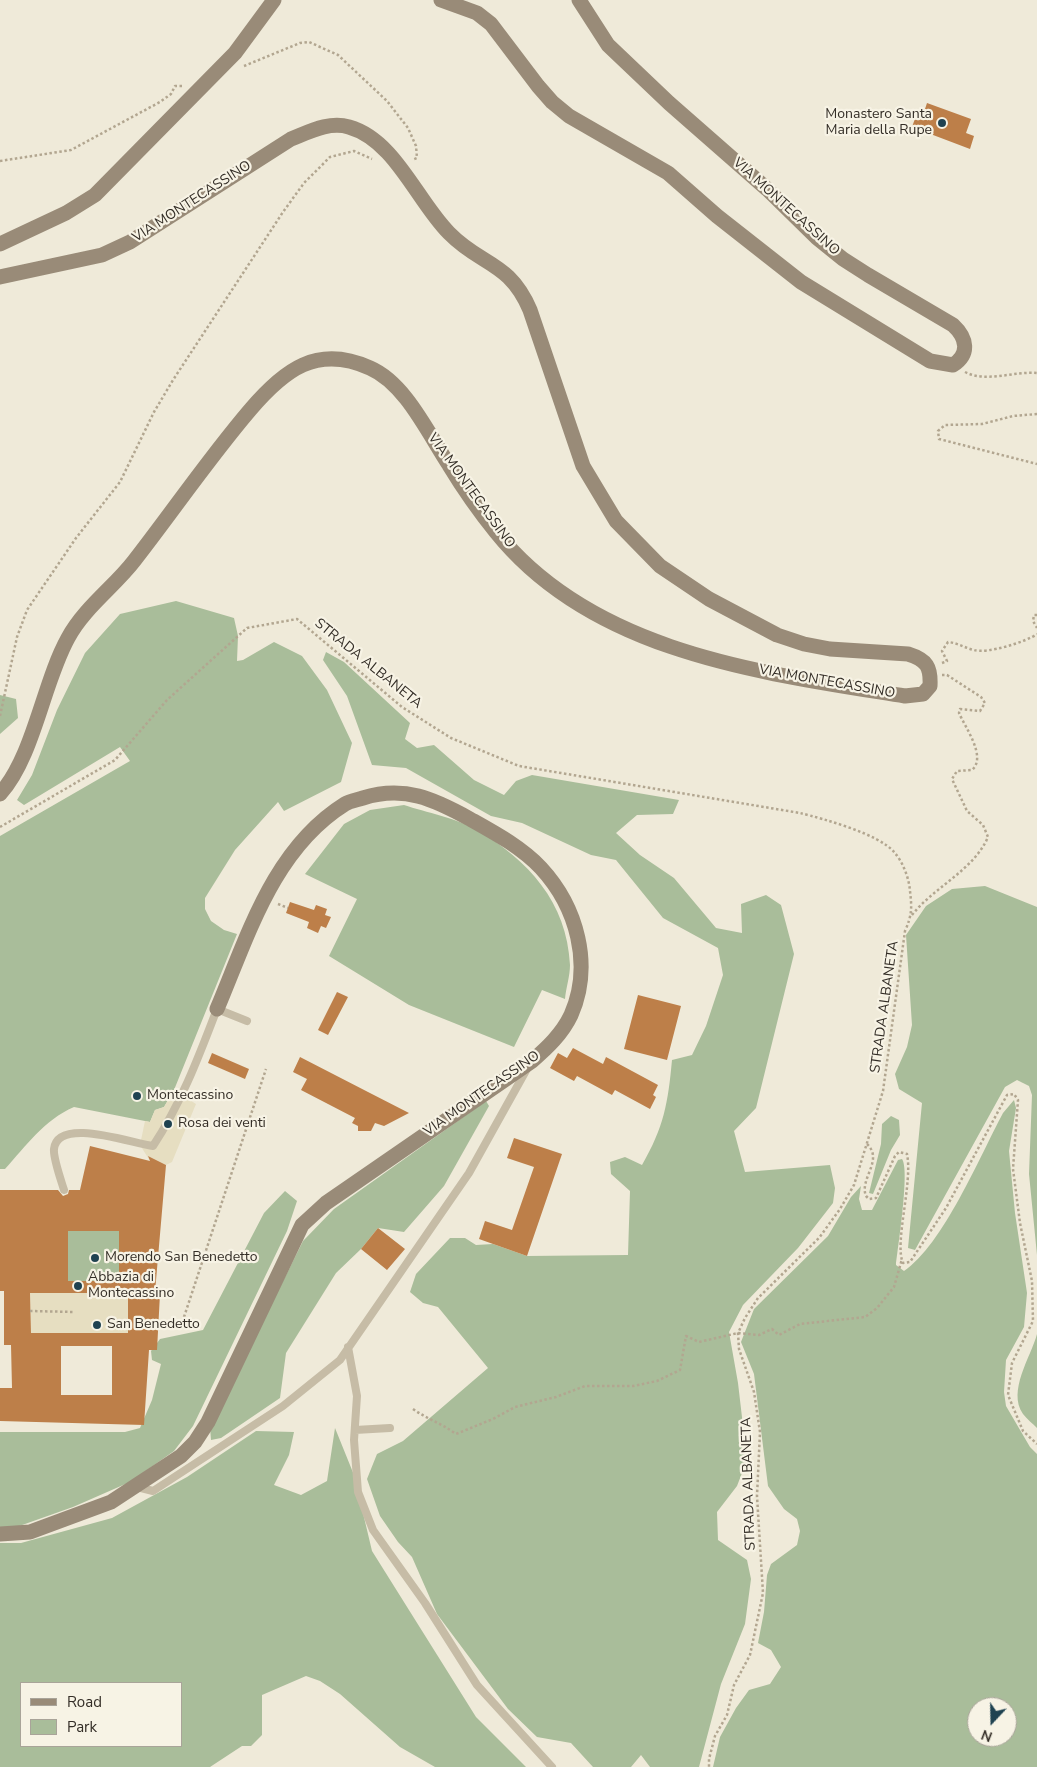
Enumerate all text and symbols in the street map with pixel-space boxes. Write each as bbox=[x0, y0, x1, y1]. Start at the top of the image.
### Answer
place label: Monastero Santa Maria della Rupe bbox=[825, 107, 932, 140]
marker: Monastero Santa Maria della Rupe bbox=[936, 117, 948, 129]
street label: VIA MONTECASSINO bbox=[729, 155, 843, 259]
street label: VIA MONTECASSINO bbox=[130, 157, 254, 247]
street label: VIA MONTECASSINO bbox=[424, 430, 518, 552]
street label: STRADA ALBANETA bbox=[311, 615, 425, 713]
street label: VIA MONTECASSINO bbox=[758, 662, 896, 702]
street label: STRADA ALBANETA bbox=[867, 940, 903, 1074]
street label: VIA MONTECASSINO bbox=[421, 1048, 543, 1140]
place label: Montecassino bbox=[147, 1088, 233, 1104]
marker: Montecassino bbox=[131, 1090, 143, 1102]
place label: Rosa dei venti bbox=[178, 1116, 266, 1132]
marker: Rosa dei venti bbox=[162, 1118, 174, 1130]
place label: Morendo San Benedetto bbox=[105, 1250, 257, 1266]
marker: Morendo San Benedetto bbox=[89, 1252, 101, 1264]
place label: Abbazia di Montecassino bbox=[88, 1270, 174, 1302]
marker: Abbazia di Montecassino bbox=[72, 1280, 84, 1292]
place label: San Benedetto bbox=[107, 1317, 200, 1333]
marker: San Benedetto bbox=[91, 1319, 103, 1331]
street label: STRADA ALBANETA bbox=[738, 1417, 760, 1551]
legend bbox=[20, 1682, 182, 1747]
text: Road bbox=[67, 1692, 102, 1712]
north arrow bbox=[967, 1697, 1017, 1747]
text: Park bbox=[67, 1717, 97, 1737]
text: N bbox=[979, 1725, 995, 1746]

